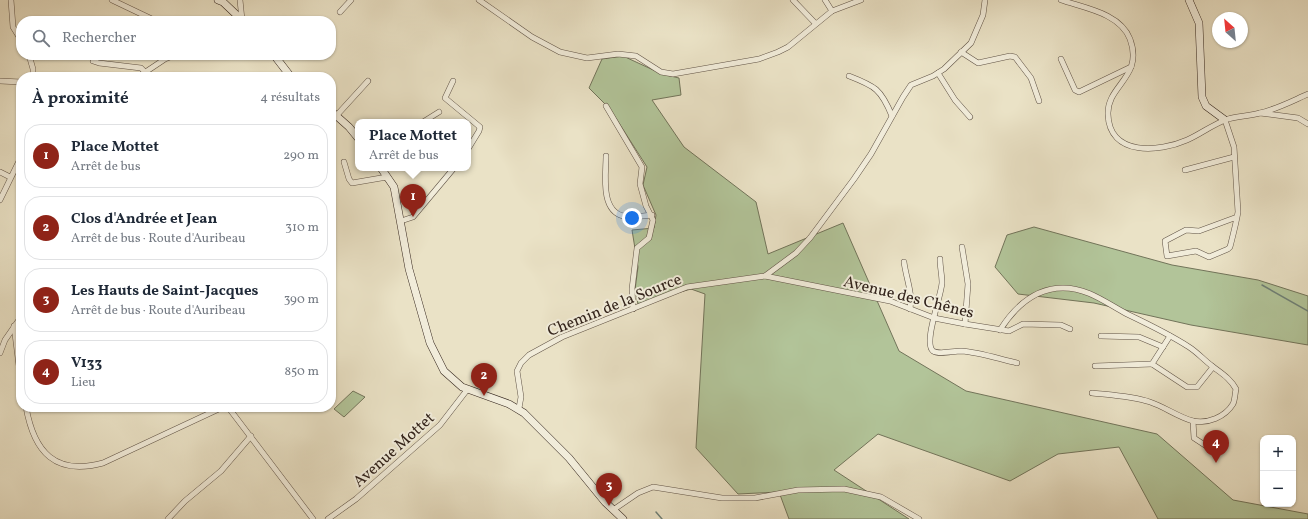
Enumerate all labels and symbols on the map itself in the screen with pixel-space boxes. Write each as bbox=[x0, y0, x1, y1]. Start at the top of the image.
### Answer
north arrow bbox=[1212, 12, 1248, 48]
pin: 1 bbox=[400, 184, 426, 217]
your location bbox=[622, 208, 642, 228]
street label: Chemin de la Source bbox=[544, 269, 685, 343]
street label: Avenue des Chênes bbox=[841, 271, 976, 325]
pin: 2 bbox=[471, 363, 497, 396]
street label: Avenue Mottet bbox=[349, 408, 440, 493]
pin: 4 bbox=[1203, 430, 1229, 463]
pin: 3 bbox=[596, 473, 622, 506]

